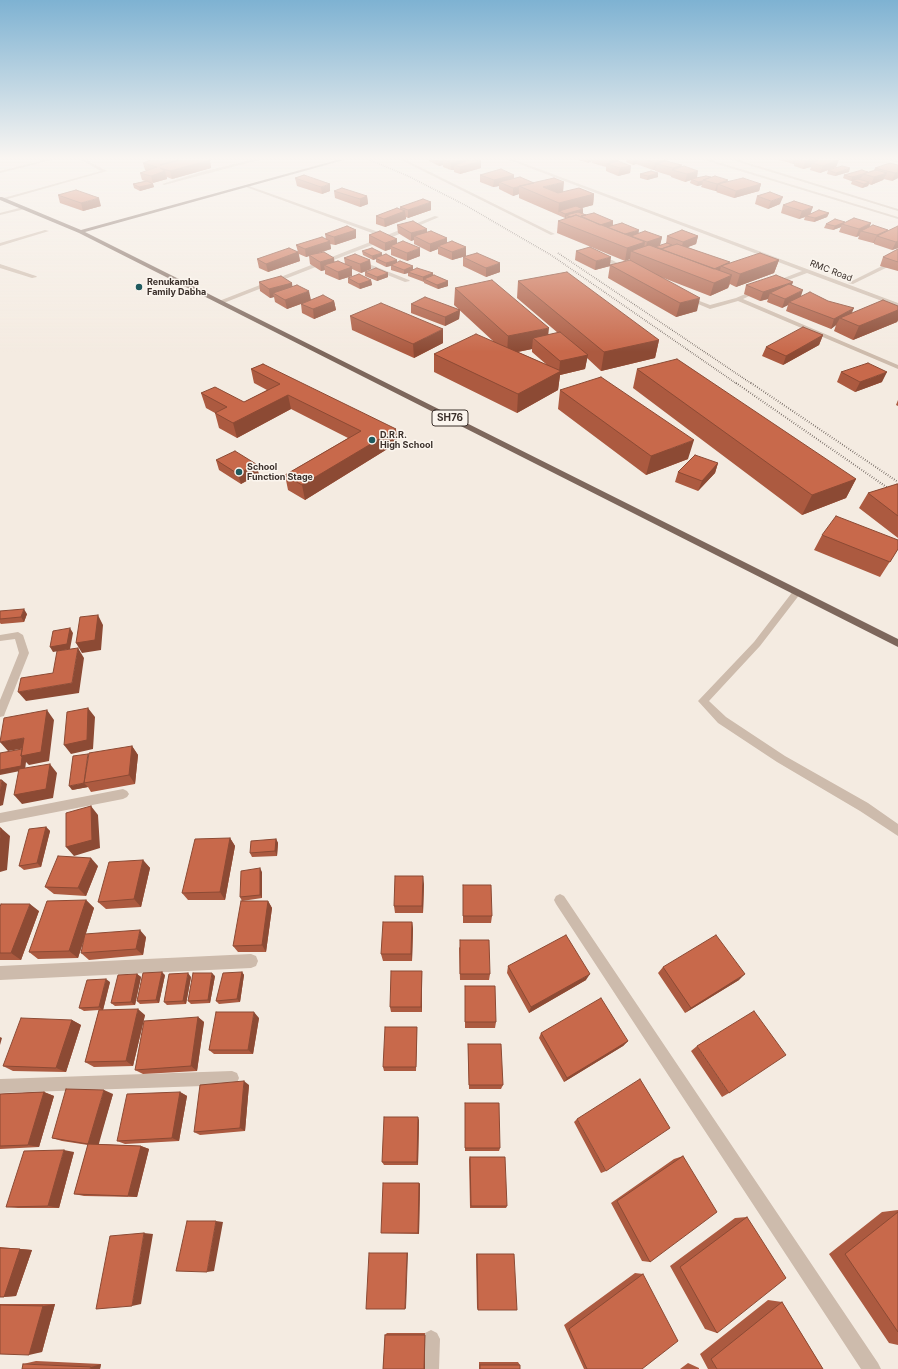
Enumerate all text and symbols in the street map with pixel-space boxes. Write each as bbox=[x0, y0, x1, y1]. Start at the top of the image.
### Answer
street label: RMC Road bbox=[808, 258, 854, 284]
place label: Renukamba Family Dabha bbox=[147, 277, 206, 298]
marker: Renukamba Family Dabha bbox=[134, 282, 144, 292]
road number: SH76 bbox=[432, 410, 468, 426]
place label: D.R.R. High School bbox=[380, 430, 433, 451]
marker: D.R.R. High School bbox=[367, 435, 377, 445]
place label: School Function Stage bbox=[247, 462, 313, 483]
marker: School Function Stage bbox=[234, 467, 244, 477]

